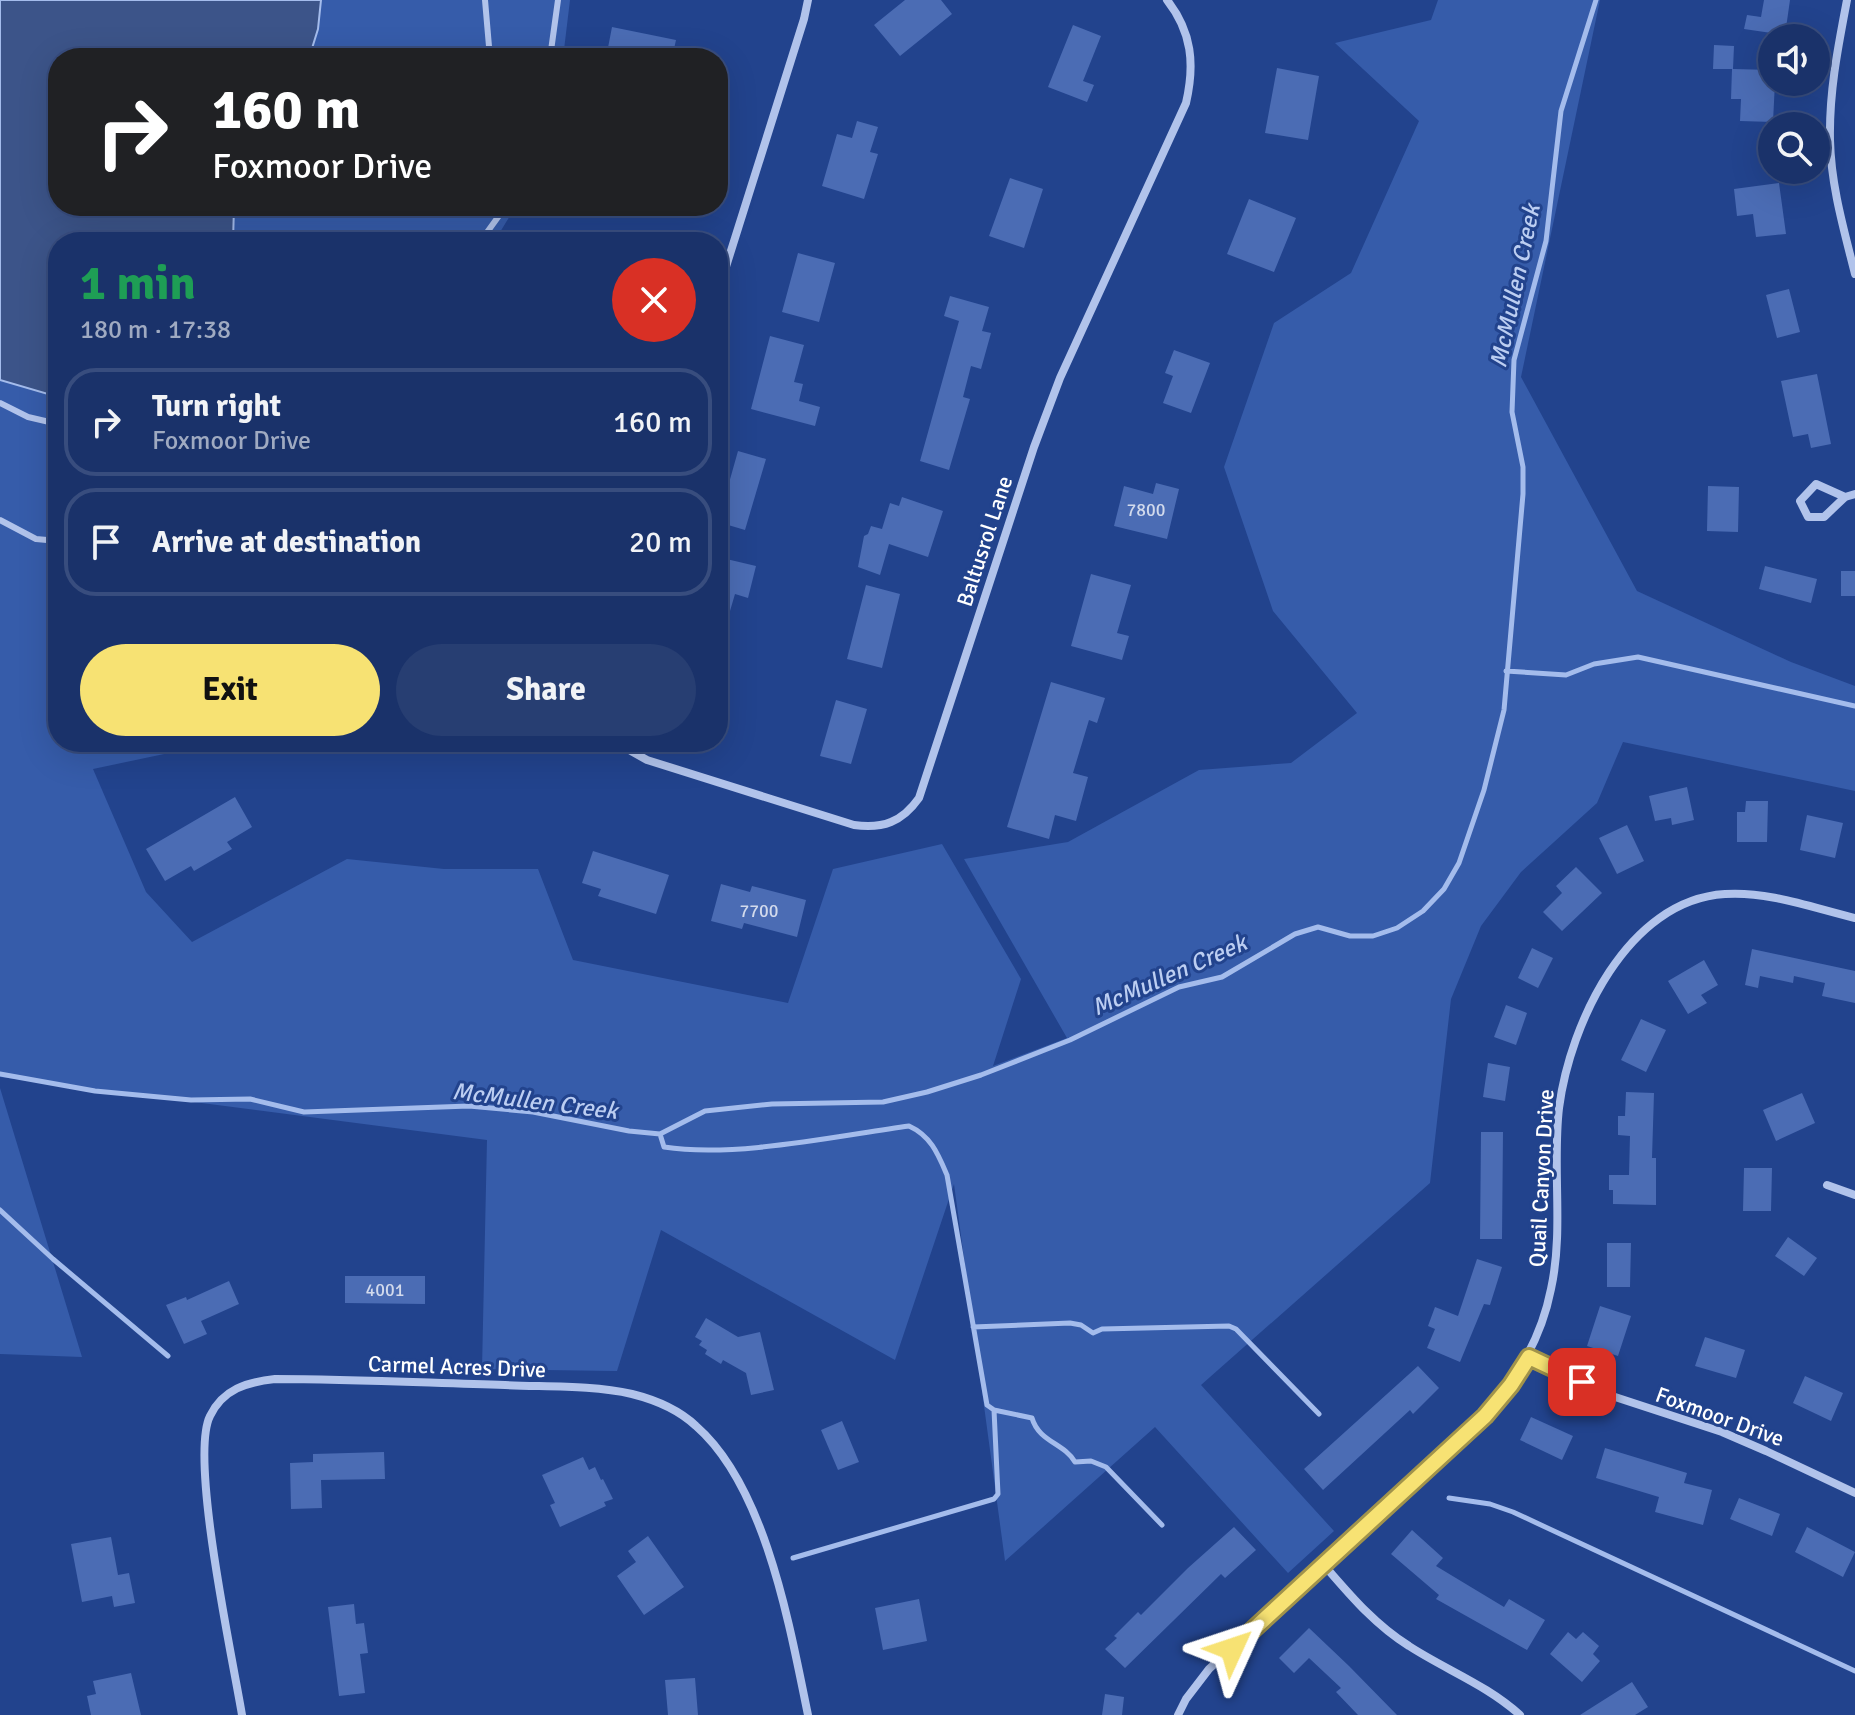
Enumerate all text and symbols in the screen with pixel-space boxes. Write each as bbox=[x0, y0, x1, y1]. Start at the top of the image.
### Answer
map controls bbox=[1758, 24, 1830, 184]
button: sound bbox=[1758, 24, 1830, 96]
text: 160 m bbox=[212, 75, 360, 144]
icon: right bbox=[80, 80, 184, 184]
button: search bbox=[1758, 112, 1830, 184]
text: Foxmoor Drive bbox=[212, 144, 432, 189]
water label: McMullen Creek bbox=[1483, 200, 1547, 370]
text: 1 min bbox=[80, 254, 196, 313]
button: close bbox=[612, 258, 696, 342]
text: 180 m · 17:38 bbox=[80, 314, 231, 346]
text: Turn right bbox=[152, 388, 281, 425]
icon: right bbox=[84, 400, 128, 444]
text: 160 m bbox=[613, 404, 692, 441]
text: Foxmoor Drive bbox=[152, 425, 311, 457]
street label: Baltusrol Lane bbox=[951, 472, 1018, 610]
house number: 7800 bbox=[1127, 499, 1165, 521]
icon: arrive bbox=[84, 520, 128, 564]
text: Arrive at destination bbox=[152, 524, 421, 561]
text: 20 m bbox=[629, 524, 692, 561]
button: Exit bbox=[80, 644, 380, 736]
button: Share bbox=[396, 644, 696, 736]
house number: 7700 bbox=[740, 900, 778, 922]
water label: McMullen Creek bbox=[1087, 927, 1253, 1022]
water label: McMullen Creek bbox=[451, 1076, 621, 1126]
street label: Quail Canyon Drive bbox=[1523, 1088, 1560, 1268]
house number: 4001 bbox=[366, 1279, 404, 1301]
pin bbox=[1548, 1348, 1616, 1416]
street label: Carmel Acres Drive bbox=[367, 1350, 547, 1383]
icon: arrive bbox=[1560, 1360, 1604, 1404]
street label: Foxmoor Drive bbox=[1652, 1381, 1788, 1452]
position arrow bbox=[1190, 1607, 1274, 1691]

